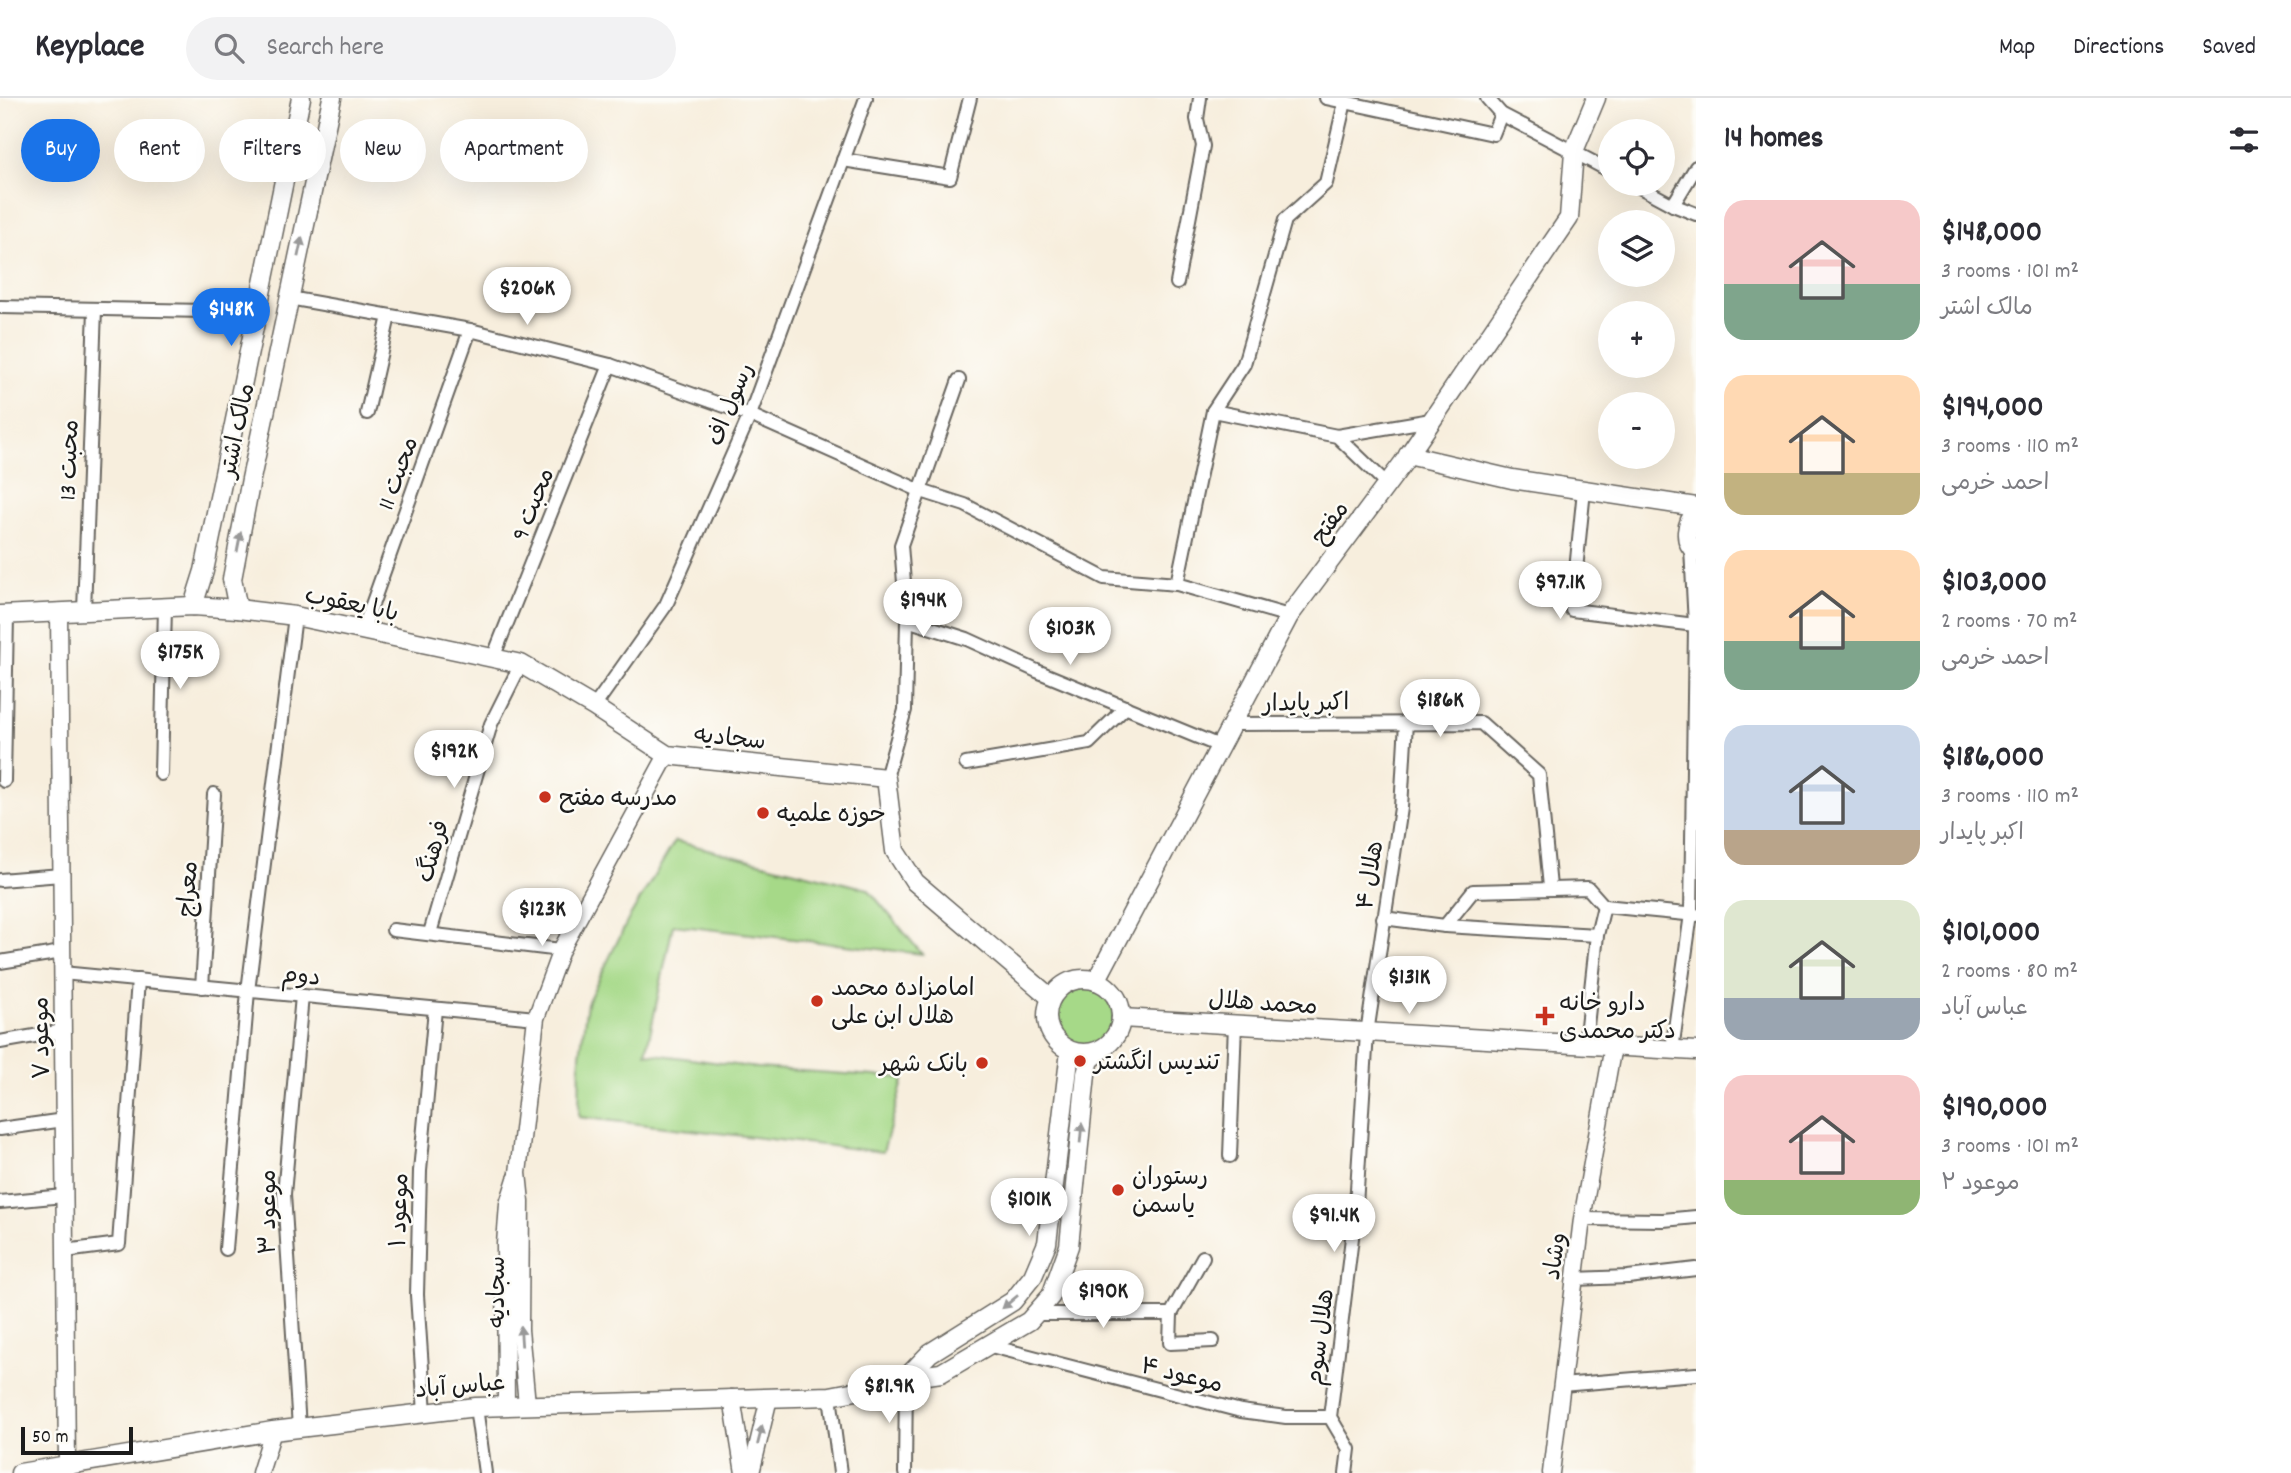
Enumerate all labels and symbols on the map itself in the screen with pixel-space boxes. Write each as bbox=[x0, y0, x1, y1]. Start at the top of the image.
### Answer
one-way arrow bbox=[294, 236, 305, 258]
pin: $206K bbox=[478, 268, 576, 327]
pin: $148K bbox=[182, 288, 280, 348]
street label: رسول اف bbox=[700, 358, 764, 452]
street label: مالک اشتر bbox=[212, 380, 266, 483]
street label: محبت 13 bbox=[53, 419, 89, 501]
street label: محبت 11 bbox=[371, 433, 429, 515]
street label: محبت 9 bbox=[505, 463, 565, 547]
street label: مفتح bbox=[1304, 495, 1359, 553]
one-way arrow bbox=[234, 530, 245, 552]
pin: $97.1K bbox=[1503, 561, 1617, 621]
street label: بابا یعقوب bbox=[301, 579, 401, 632]
pin: $194K bbox=[874, 580, 972, 639]
pin: $103K bbox=[1021, 608, 1119, 667]
pin: $175K bbox=[131, 632, 229, 691]
pin: $186K bbox=[1391, 680, 1489, 739]
street label: اکبر پایدار bbox=[1260, 687, 1350, 723]
street label: سجادیه bbox=[692, 719, 767, 761]
pin: $192K bbox=[405, 730, 503, 790]
place label: مدرسه مفتح bbox=[559, 783, 677, 817]
marker: مدرسه مفتح bbox=[537, 789, 553, 805]
place label: حوزه علمیه bbox=[777, 799, 886, 833]
marker: حوزه علمیه bbox=[755, 805, 771, 821]
street label: فرهنگ bbox=[410, 817, 460, 887]
street label: هلال ۴ bbox=[1350, 838, 1394, 912]
street label: معراج bbox=[171, 860, 209, 918]
pin: $123K bbox=[493, 888, 591, 948]
pin: $131K bbox=[1360, 956, 1458, 1016]
street label: دوم bbox=[280, 959, 322, 997]
place label: امامزاده محمد هلال ابن علی bbox=[831, 973, 975, 1035]
street label: محمد هلال bbox=[1207, 984, 1319, 1026]
place label: دارو خانه دکتر محمدی bbox=[1559, 988, 1676, 1050]
marker: امامزاده محمد هلال ابن علی bbox=[809, 993, 825, 1009]
street label: موعود ۷ bbox=[25, 996, 61, 1080]
marker: دارو خانه دکتر محمدی bbox=[1537, 1008, 1553, 1024]
place label: تندیس انگشتر bbox=[1092, 1047, 1221, 1081]
place label: بانک شهر bbox=[878, 1049, 968, 1083]
marker: تندیس انگشتر bbox=[1072, 1053, 1088, 1069]
marker: بانک شهر bbox=[974, 1055, 990, 1071]
one-way arrow bbox=[1076, 1122, 1087, 1144]
place label: رستوران یاسمن bbox=[1132, 1162, 1208, 1224]
street label: موعود ۳ bbox=[253, 1169, 287, 1255]
street label: موعود ۱ bbox=[383, 1172, 419, 1248]
pin: $101K bbox=[980, 1178, 1078, 1238]
marker: رستوران یاسمن bbox=[1110, 1182, 1126, 1198]
pin: $91.4K bbox=[1277, 1194, 1391, 1254]
street label: وشاد bbox=[1537, 1230, 1577, 1282]
street label: سجادیه bbox=[482, 1256, 516, 1328]
pin: $190K bbox=[1054, 1270, 1152, 1330]
street label: هلال سوم bbox=[1299, 1287, 1345, 1388]
one-way arrow bbox=[1001, 1294, 1019, 1309]
one-way arrow bbox=[515, 1325, 526, 1347]
street label: موعود ۴ bbox=[1137, 1350, 1226, 1404]
pin: $81.9K bbox=[832, 1366, 946, 1425]
street label: عباس آباد bbox=[414, 1367, 507, 1409]
scale bar bbox=[21, 1424, 133, 1456]
one-way arrow bbox=[755, 1424, 766, 1446]

